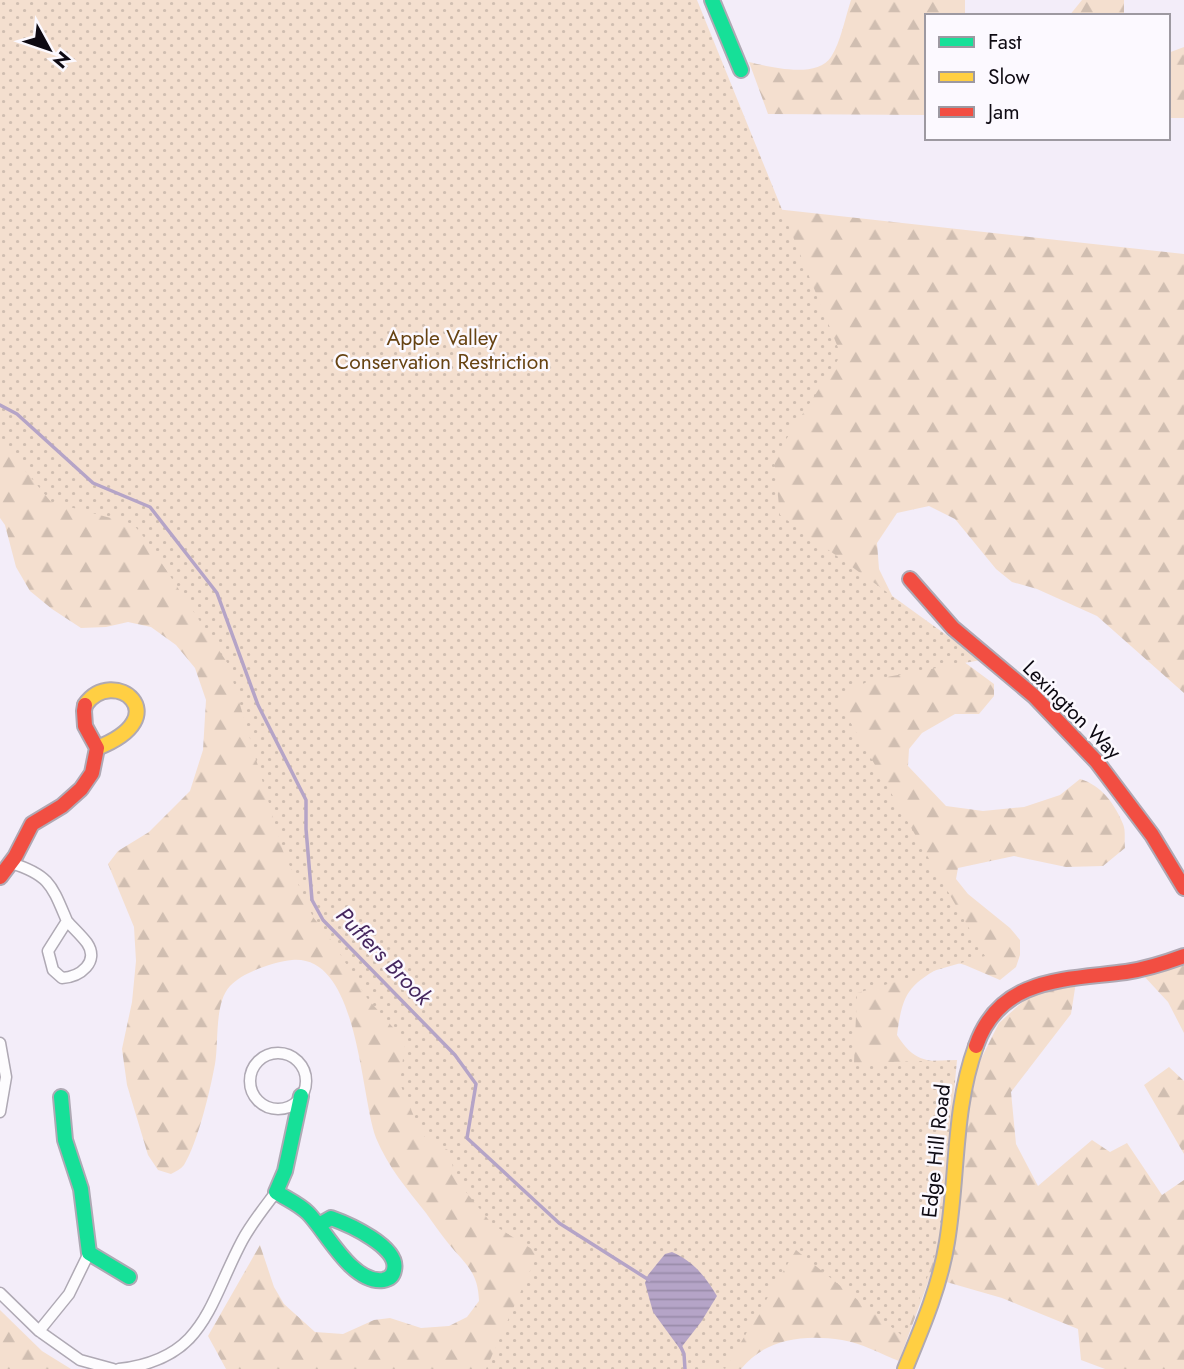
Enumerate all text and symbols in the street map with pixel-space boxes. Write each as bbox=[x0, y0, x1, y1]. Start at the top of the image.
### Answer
north arrow bbox=[14, 14, 84, 84]
legend bbox=[925, 14, 1170, 140]
text: Fast bbox=[988, 27, 1021, 57]
text: N bbox=[46, 45, 77, 74]
text: Slow bbox=[988, 62, 1030, 92]
text: Jam bbox=[985, 97, 1020, 127]
park label: Apple Valley Conservation Restriction bbox=[335, 323, 549, 377]
street label: Lexington Way bbox=[1016, 654, 1129, 767]
water label: Puffers Brook bbox=[328, 899, 441, 1014]
street label: Edge Hill Road bbox=[914, 1083, 958, 1219]

